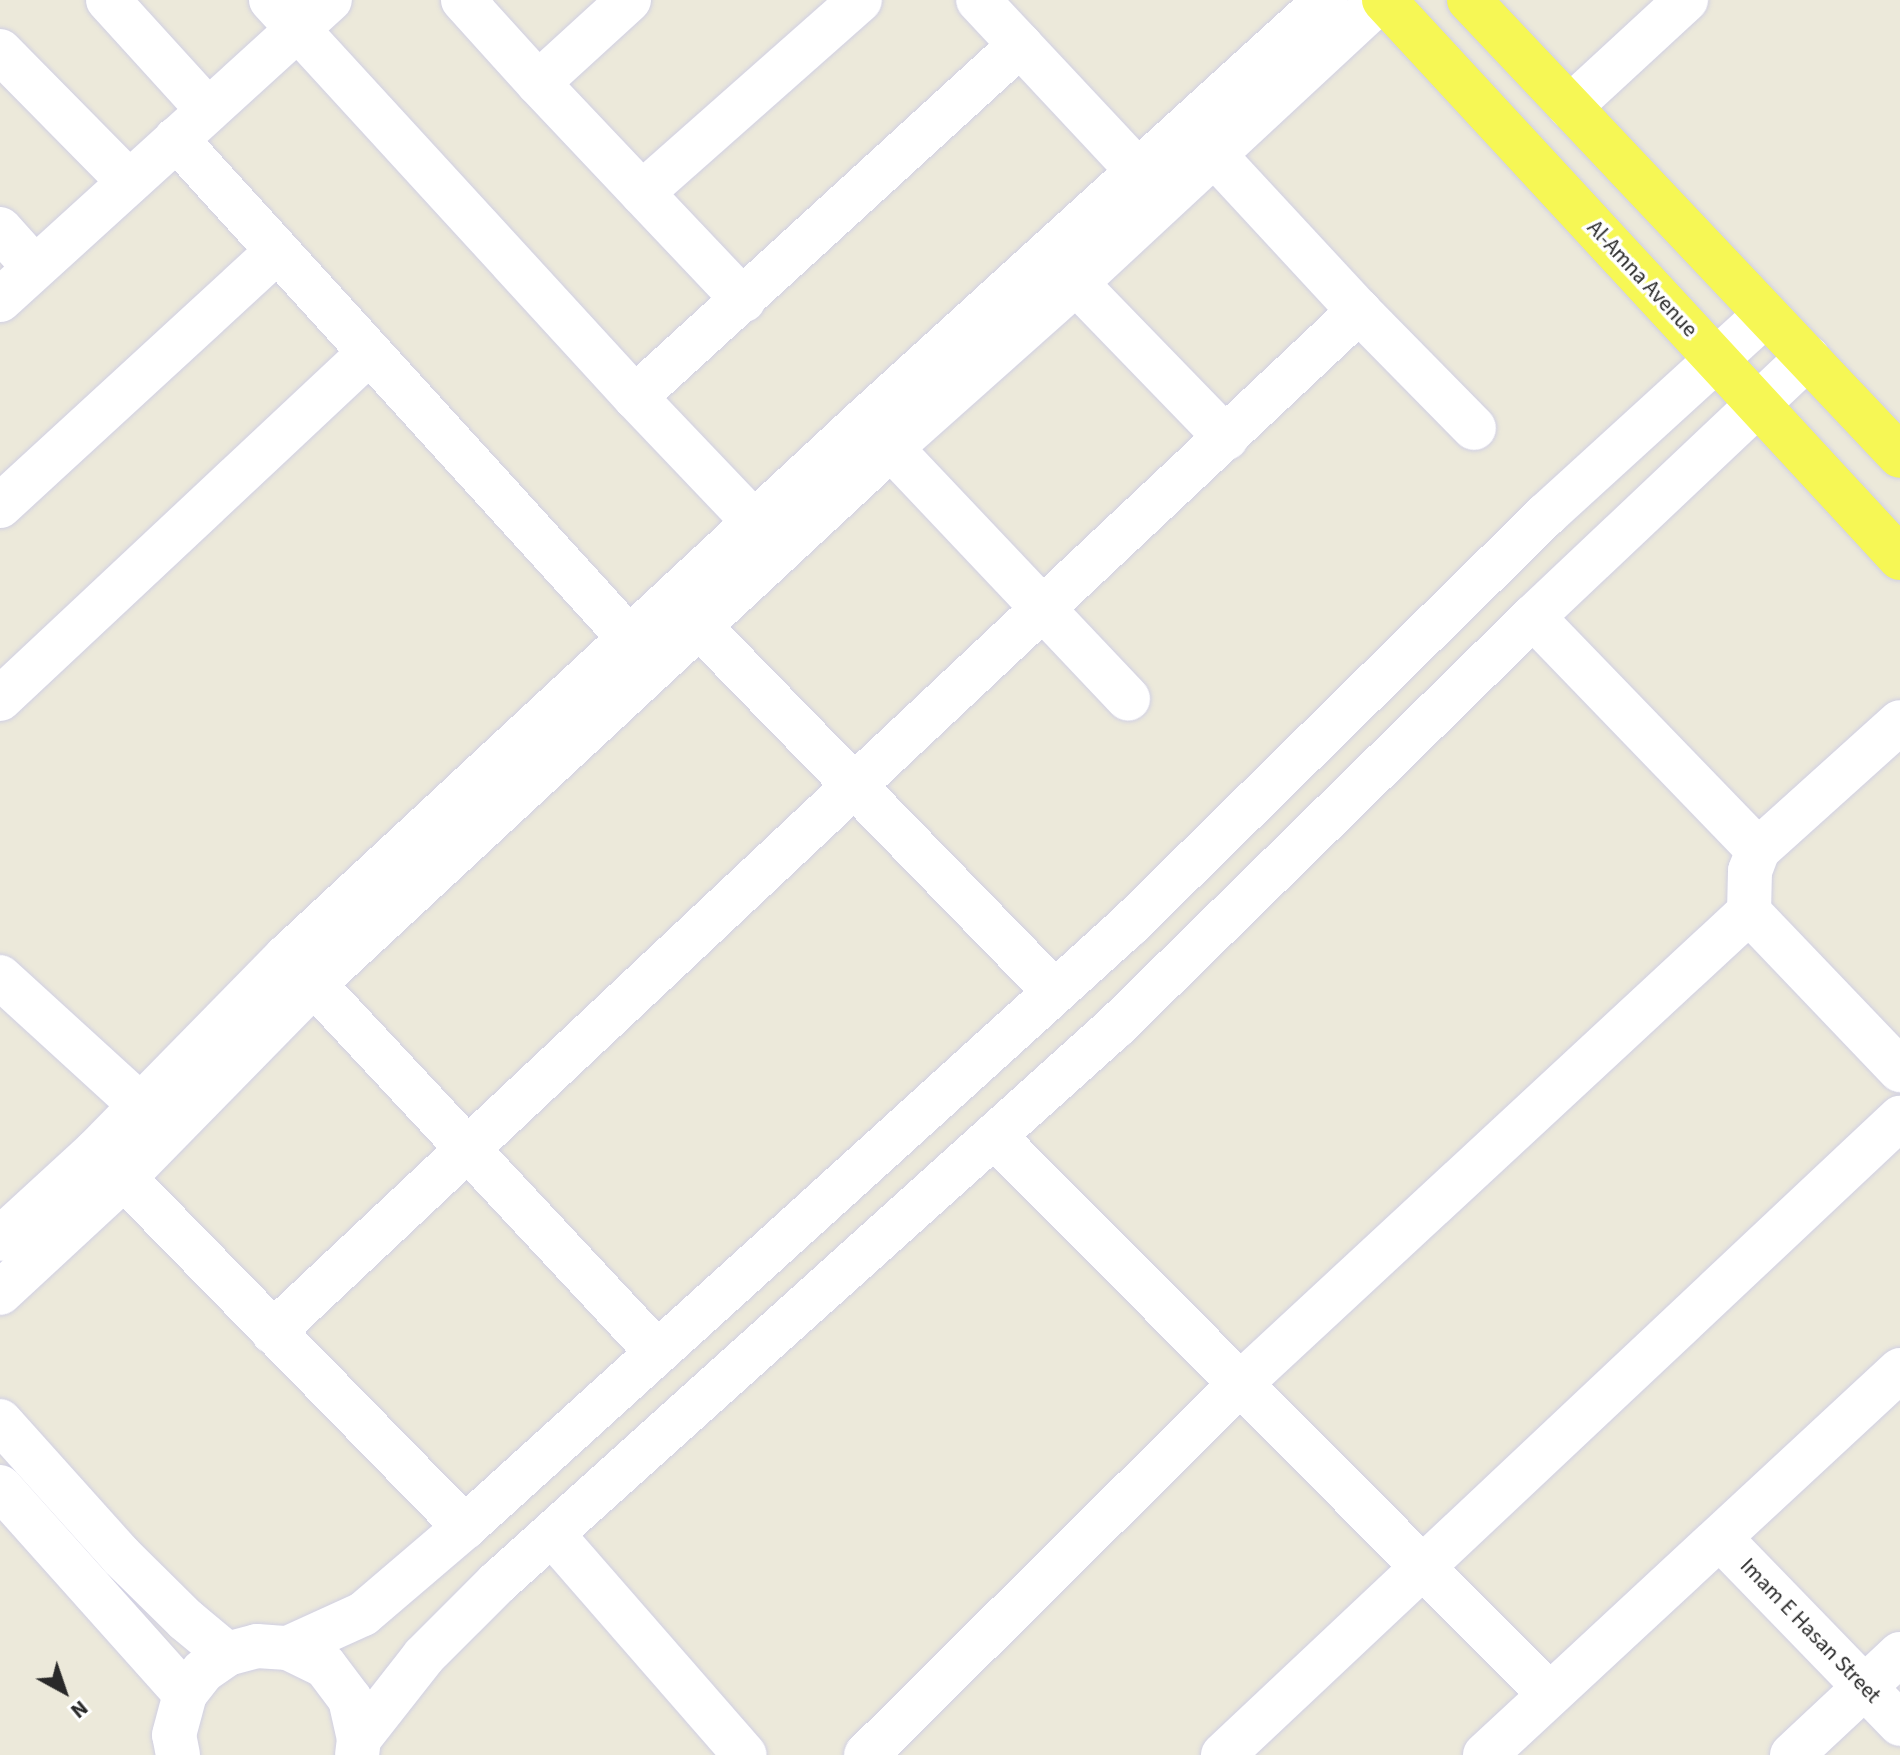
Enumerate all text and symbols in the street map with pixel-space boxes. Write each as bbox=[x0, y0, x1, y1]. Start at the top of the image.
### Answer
street label: Al-Amna Avenue bbox=[1581, 215, 1703, 343]
street label: Imam E Hasan Street bbox=[1734, 1553, 1886, 1709]
north arrow bbox=[24, 1651, 104, 1731]
text: N bbox=[64, 1692, 95, 1726]

